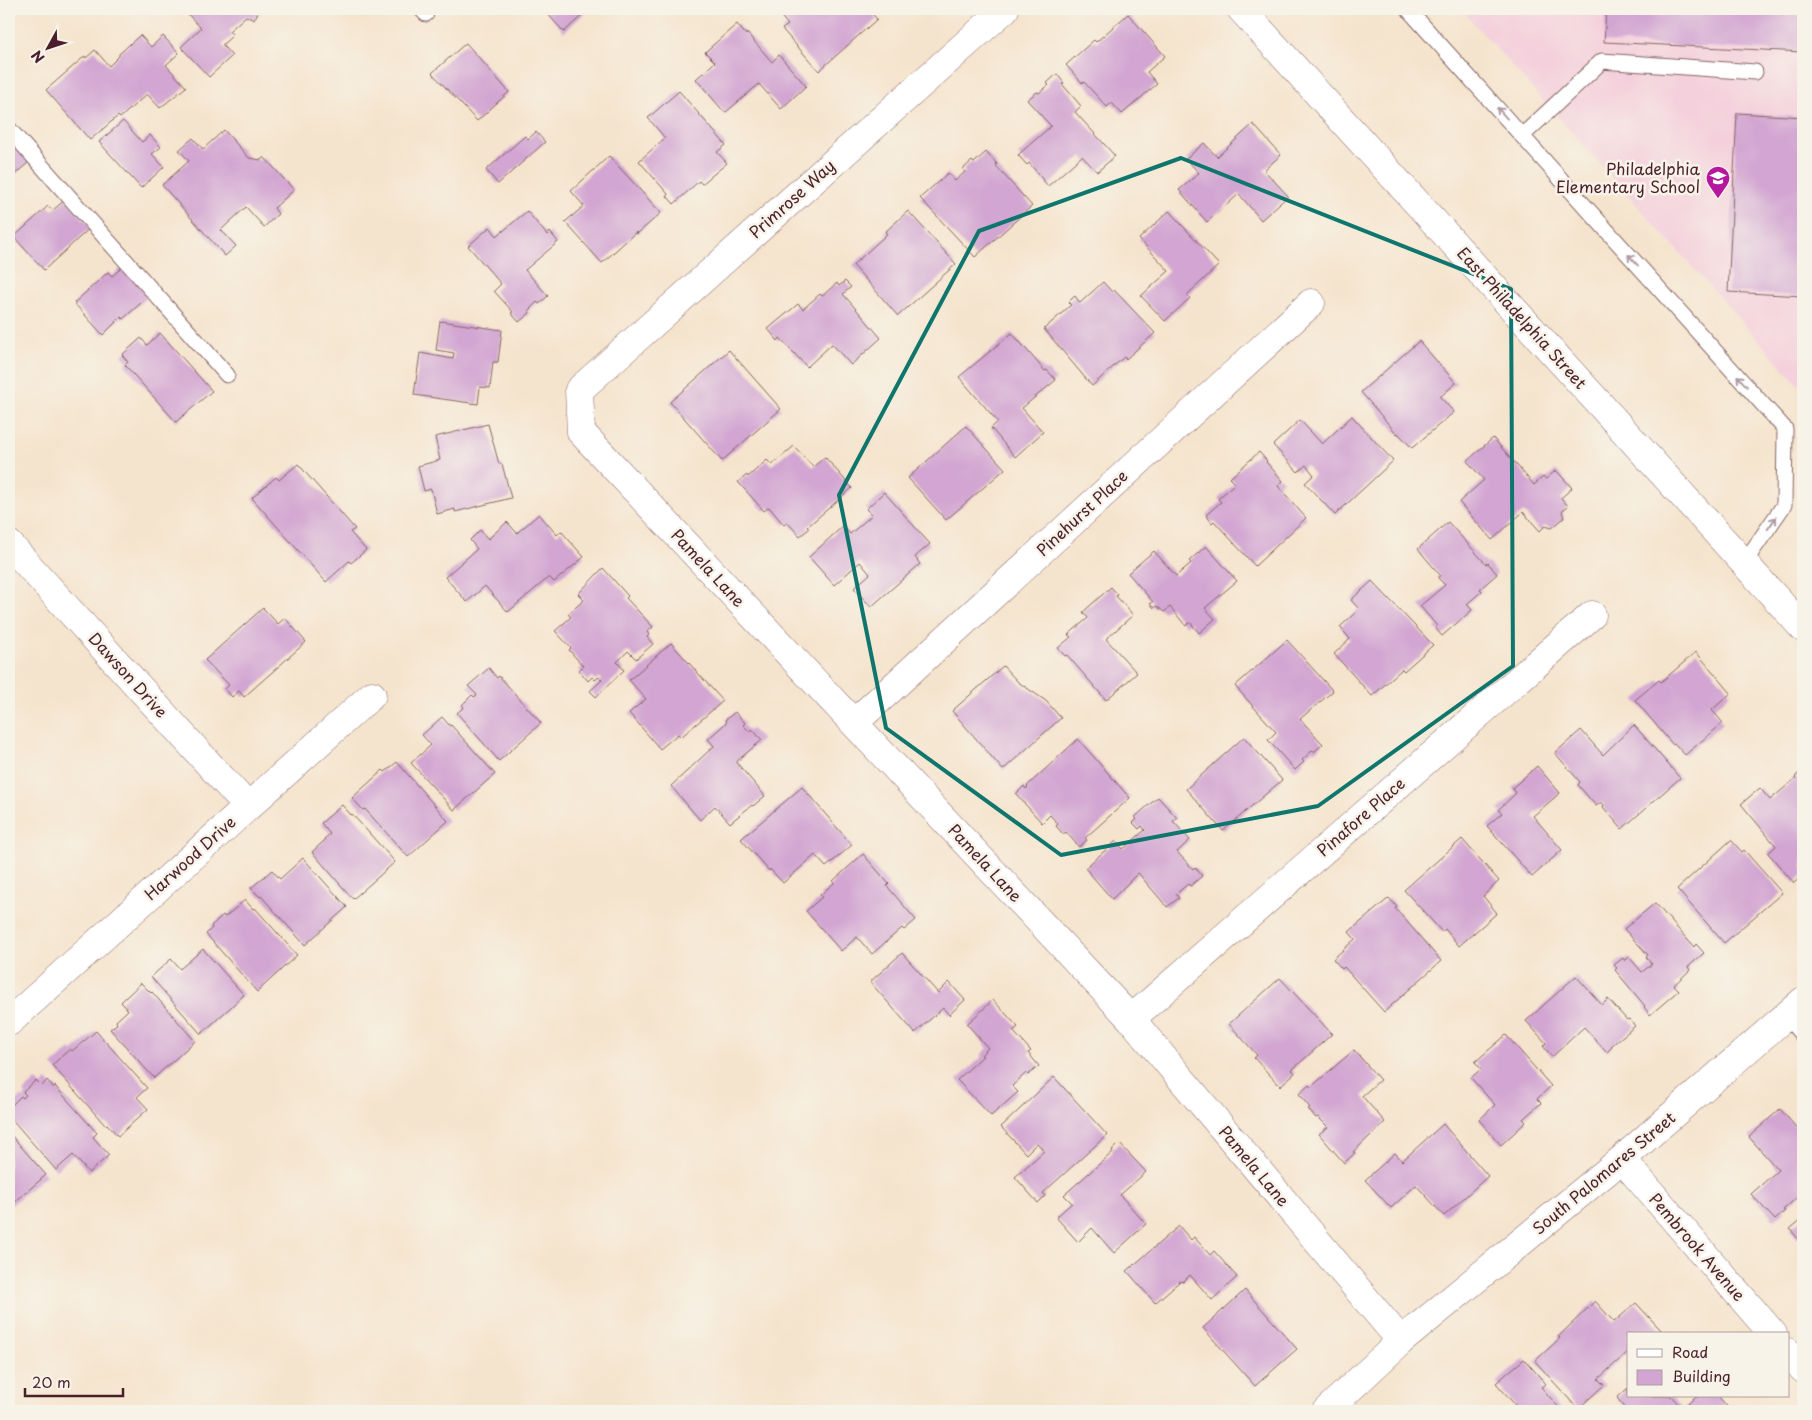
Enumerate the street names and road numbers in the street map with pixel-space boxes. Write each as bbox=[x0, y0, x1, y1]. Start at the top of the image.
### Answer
street label: Primrose Way bbox=[743, 153, 840, 243]
street label: East Philadelphia Street bbox=[1452, 241, 1593, 394]
street label: Pinehurst Place bbox=[1030, 464, 1132, 561]
street label: Pamela Lane bbox=[666, 523, 751, 612]
street label: Dawson Drive bbox=[84, 626, 174, 722]
street label: Pinafore Place bbox=[1311, 771, 1410, 861]
street label: Harwood Drive bbox=[138, 810, 240, 905]
street label: Pamela Lane bbox=[943, 818, 1028, 907]
street label: South Palomares Street bbox=[1527, 1105, 1680, 1239]
street label: Pamela Lane bbox=[1214, 1120, 1296, 1211]
street label: Pembrook Avenue bbox=[1644, 1187, 1752, 1306]

